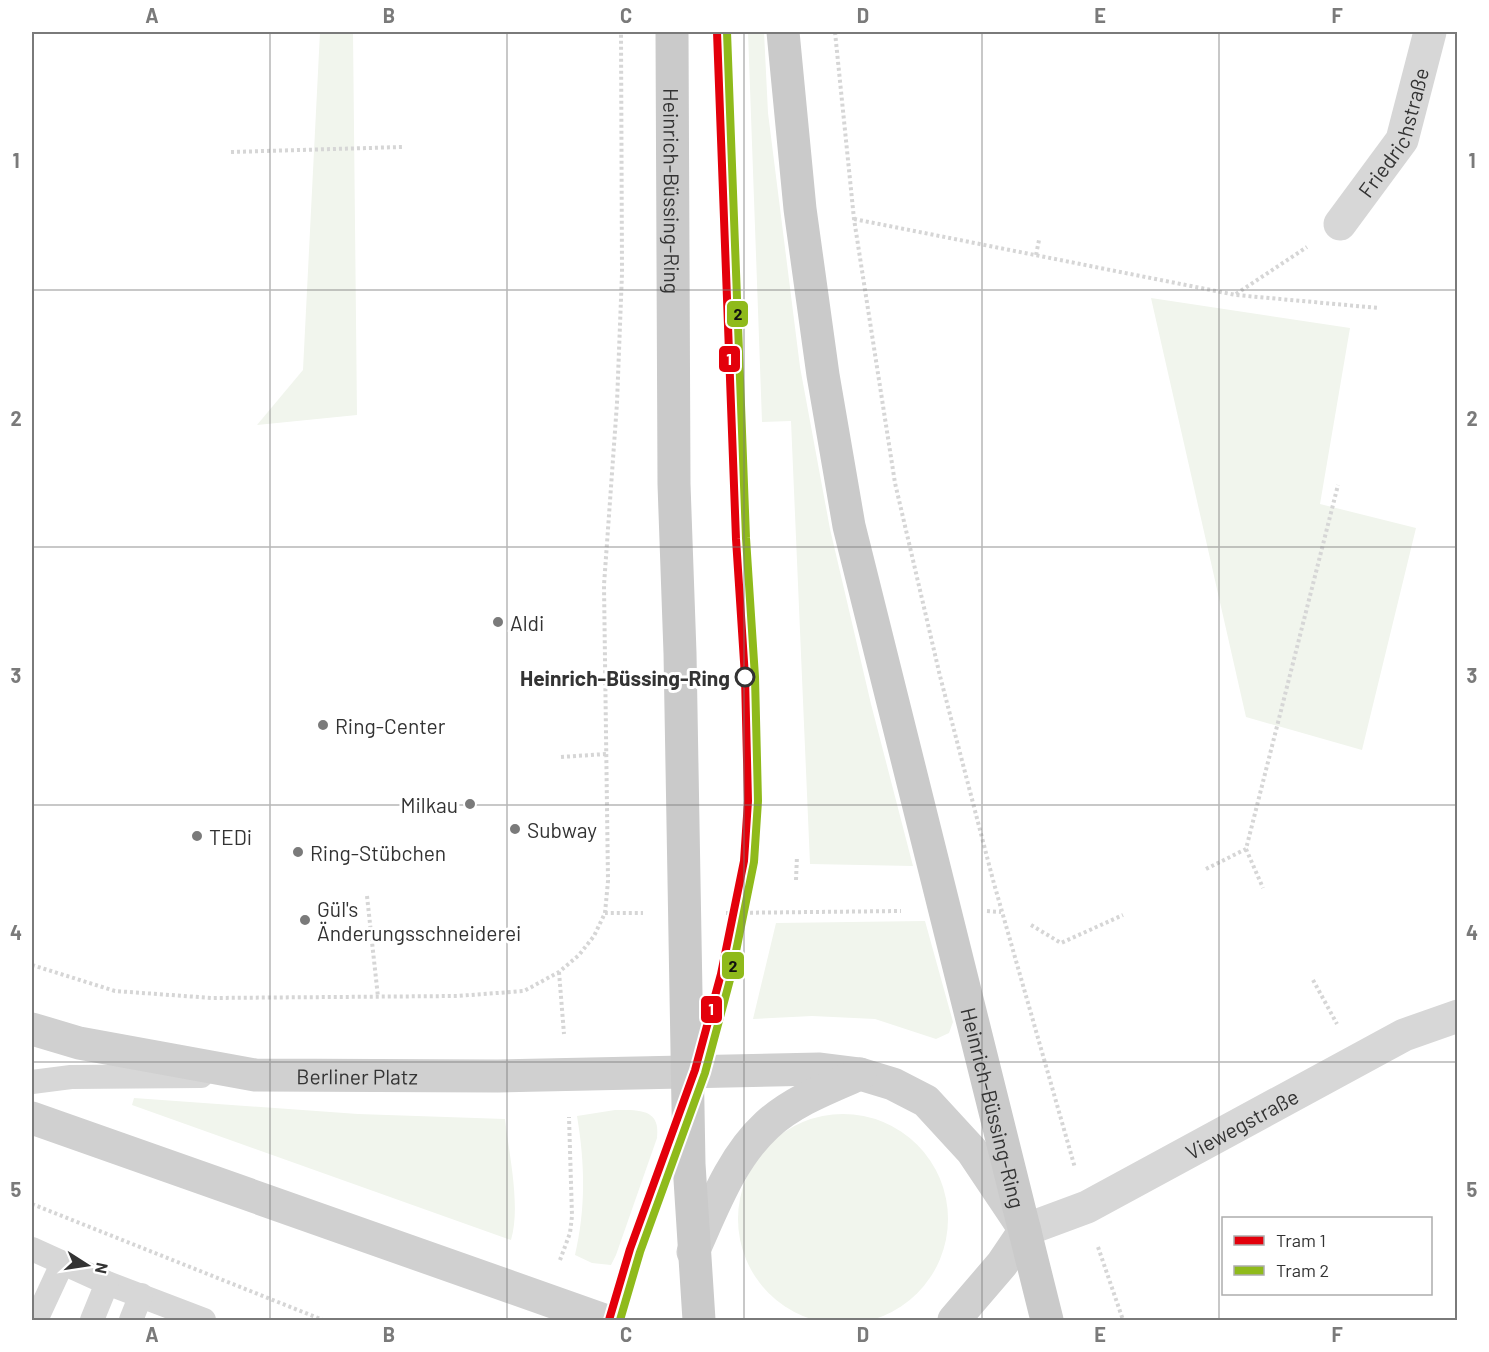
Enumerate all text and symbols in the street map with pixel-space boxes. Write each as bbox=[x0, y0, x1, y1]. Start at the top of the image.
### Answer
text: A bbox=[145, 3, 159, 27]
text: B bbox=[383, 3, 395, 27]
text: C bbox=[620, 3, 632, 27]
text: D bbox=[857, 3, 869, 27]
text: E bbox=[1094, 3, 1106, 27]
text: F bbox=[1331, 3, 1343, 27]
street label: Friedrichstraße bbox=[1352, 65, 1433, 202]
street label: Heinrich-Büssing-Ring bbox=[660, 88, 686, 294]
text: 1 bbox=[12, 148, 20, 172]
text: 1 bbox=[1468, 148, 1476, 172]
line badge: 2 bbox=[726, 300, 749, 328]
text: 2 bbox=[734, 304, 743, 323]
line badge: 1 bbox=[718, 345, 741, 373]
text: 1 bbox=[726, 349, 732, 368]
text: 2 bbox=[10, 406, 22, 430]
text: 2 bbox=[1466, 406, 1478, 430]
place label: Aldi bbox=[510, 610, 544, 635]
marker: Aldi bbox=[491, 615, 505, 629]
text: 3 bbox=[11, 663, 21, 687]
text: 3 bbox=[1467, 663, 1477, 687]
place label: Heinrich-Büssing-Ring bbox=[520, 665, 730, 690]
marker: Heinrich-Büssing-Ring bbox=[735, 667, 755, 687]
place label: Ring-Center bbox=[335, 713, 446, 738]
marker: Ring-Center bbox=[316, 718, 330, 732]
place label: Milkau bbox=[400, 792, 458, 817]
marker: Milkau bbox=[463, 797, 477, 811]
place label: Subway bbox=[527, 817, 597, 842]
marker: Subway bbox=[508, 822, 522, 836]
place label: TEDi bbox=[209, 824, 252, 849]
marker: TEDi bbox=[190, 829, 204, 843]
place label: Ring-Stübchen bbox=[310, 840, 446, 865]
marker: Ring-Stübchen bbox=[291, 845, 305, 859]
place label: Gül's Änderungsschneiderei bbox=[317, 896, 521, 945]
marker: Gül's Änderungsschneiderei bbox=[298, 913, 312, 927]
text: 4 bbox=[10, 920, 22, 944]
text: 4 bbox=[1466, 920, 1478, 944]
line badge: 2 bbox=[721, 951, 745, 980]
text: 2 bbox=[729, 956, 738, 975]
line badge: 1 bbox=[700, 995, 723, 1024]
text: 1 bbox=[708, 999, 714, 1018]
street label: Heinrich-Büssing-Ring bbox=[957, 1005, 1031, 1211]
street label: Berliner Platz bbox=[296, 1063, 418, 1088]
street label: Viewegstraße bbox=[1181, 1082, 1302, 1164]
text: 5 bbox=[11, 1177, 22, 1201]
text: 5 bbox=[1467, 1177, 1478, 1201]
legend bbox=[1222, 1217, 1432, 1295]
text: Tram 1 bbox=[1276, 1229, 1326, 1251]
north arrow bbox=[57, 1235, 117, 1295]
text: Tram 2 bbox=[1276, 1259, 1329, 1281]
text: N bbox=[92, 1261, 113, 1275]
text: A bbox=[145, 1322, 159, 1346]
text: B bbox=[383, 1322, 395, 1346]
text: C bbox=[620, 1322, 632, 1346]
text: D bbox=[857, 1322, 869, 1346]
text: E bbox=[1094, 1322, 1106, 1346]
text: F bbox=[1331, 1322, 1343, 1346]

